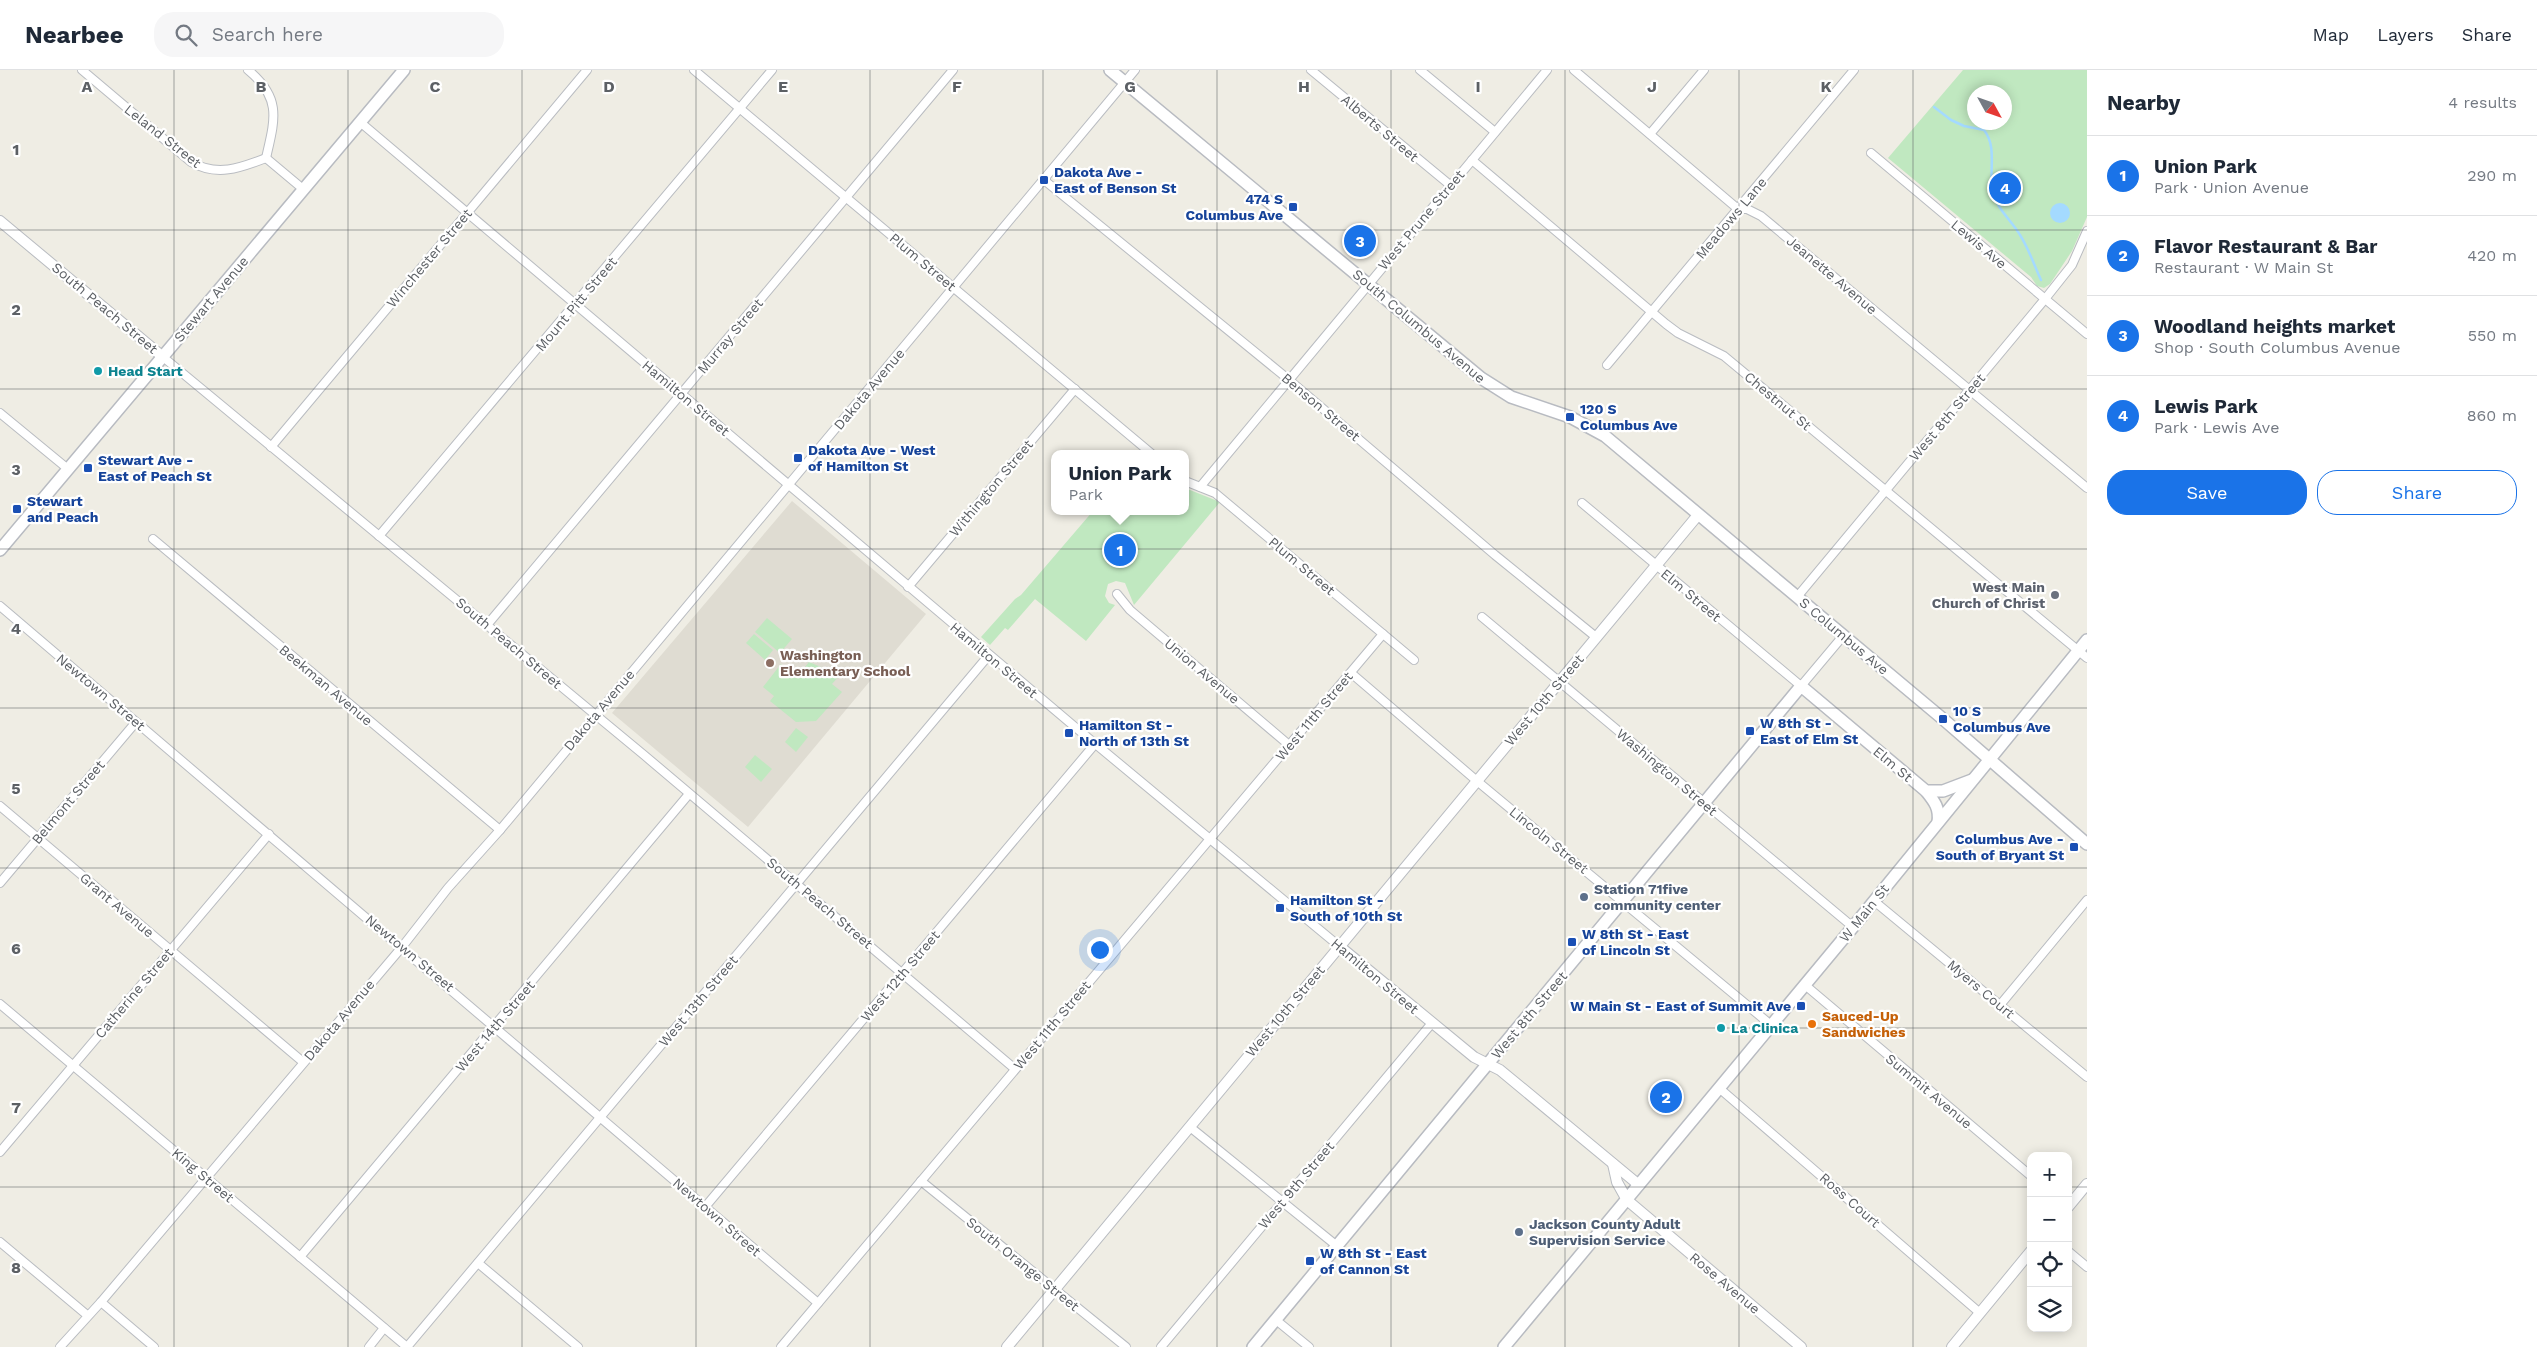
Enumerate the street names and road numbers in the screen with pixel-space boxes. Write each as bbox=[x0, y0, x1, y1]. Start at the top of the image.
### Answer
street label: Alberts Street bbox=[1338, 91, 1422, 165]
street label: Leland Street bbox=[122, 101, 205, 171]
street label: West Prune Street bbox=[1374, 167, 1468, 273]
street label: Meadows Lane bbox=[1692, 174, 1770, 262]
street label: Winchester Street bbox=[383, 205, 475, 311]
street label: Lewis Ave bbox=[1948, 216, 2010, 272]
street label: Plum Street bbox=[887, 230, 960, 294]
street label: Jeanette Avenue bbox=[1784, 233, 1880, 317]
street label: Stewart Avenue bbox=[170, 253, 252, 345]
street label: Mount Pitt Street bbox=[532, 254, 620, 354]
street label: South Peach Street bbox=[49, 259, 161, 357]
street label: South Columbus Avenue bbox=[1349, 266, 1489, 386]
street label: Murray Street bbox=[694, 295, 766, 377]
street label: Dakota Avenue bbox=[830, 345, 908, 433]
street label: Hamilton Street bbox=[639, 357, 733, 439]
street label: Chestnut St bbox=[1741, 368, 1815, 434]
street label: Benson Street bbox=[1279, 370, 1363, 444]
street label: West 8th Street bbox=[1906, 370, 1988, 464]
street label: Withington Street bbox=[946, 436, 1036, 540]
street label: Plum Street bbox=[1266, 534, 1339, 598]
street label: Elm Street bbox=[1658, 565, 1724, 625]
street label: South Peach Street bbox=[453, 594, 565, 692]
street label: S Columbus Ave bbox=[1796, 594, 1892, 678]
street label: Hamilton Street bbox=[947, 619, 1041, 701]
street label: Union Avenue bbox=[1161, 635, 1243, 707]
street label: Beekman Avenue bbox=[276, 641, 376, 729]
street label: Newtown Street bbox=[53, 650, 149, 734]
street label: West 10th Street bbox=[1501, 651, 1587, 749]
street label: Dakota Avenue bbox=[560, 666, 638, 754]
street label: West 11th Street bbox=[1272, 668, 1356, 764]
street label: Washington Street bbox=[1613, 725, 1721, 819]
street label: Elm St bbox=[1870, 743, 1916, 785]
street label: Belmont Street bbox=[28, 757, 108, 847]
street label: Lincoln Street bbox=[1506, 803, 1592, 877]
street label: South Peach Street bbox=[764, 854, 876, 952]
street label: Grant Avenue bbox=[77, 869, 157, 941]
street label: W Main St bbox=[1836, 881, 1892, 945]
street label: Newtown Street bbox=[362, 911, 458, 995]
street label: West 12th Street bbox=[857, 927, 943, 1025]
street label: Hamilton Street bbox=[1328, 935, 1422, 1017]
street label: Catherine Street bbox=[92, 944, 177, 1041]
street label: West 13th Street bbox=[655, 952, 741, 1050]
street label: Myers Court bbox=[1944, 956, 2018, 1022]
street label: West 10th Street bbox=[1242, 962, 1328, 1060]
street label: West 8th Street bbox=[1488, 968, 1570, 1062]
street label: Dakota Avenue bbox=[300, 976, 378, 1064]
street label: West 14th Street bbox=[452, 977, 538, 1075]
street label: West 11th Street bbox=[1010, 977, 1094, 1073]
street label: Summit Avenue bbox=[1883, 1050, 1975, 1132]
street label: West 9th Street bbox=[1255, 1138, 1337, 1232]
street label: King Street bbox=[169, 1144, 237, 1206]
street label: Ross Court bbox=[1817, 1169, 1884, 1231]
street label: Newtown Street bbox=[670, 1175, 764, 1260]
street label: South Orange Street bbox=[963, 1214, 1083, 1314]
street label: Rose Avenue bbox=[1687, 1249, 1763, 1317]

